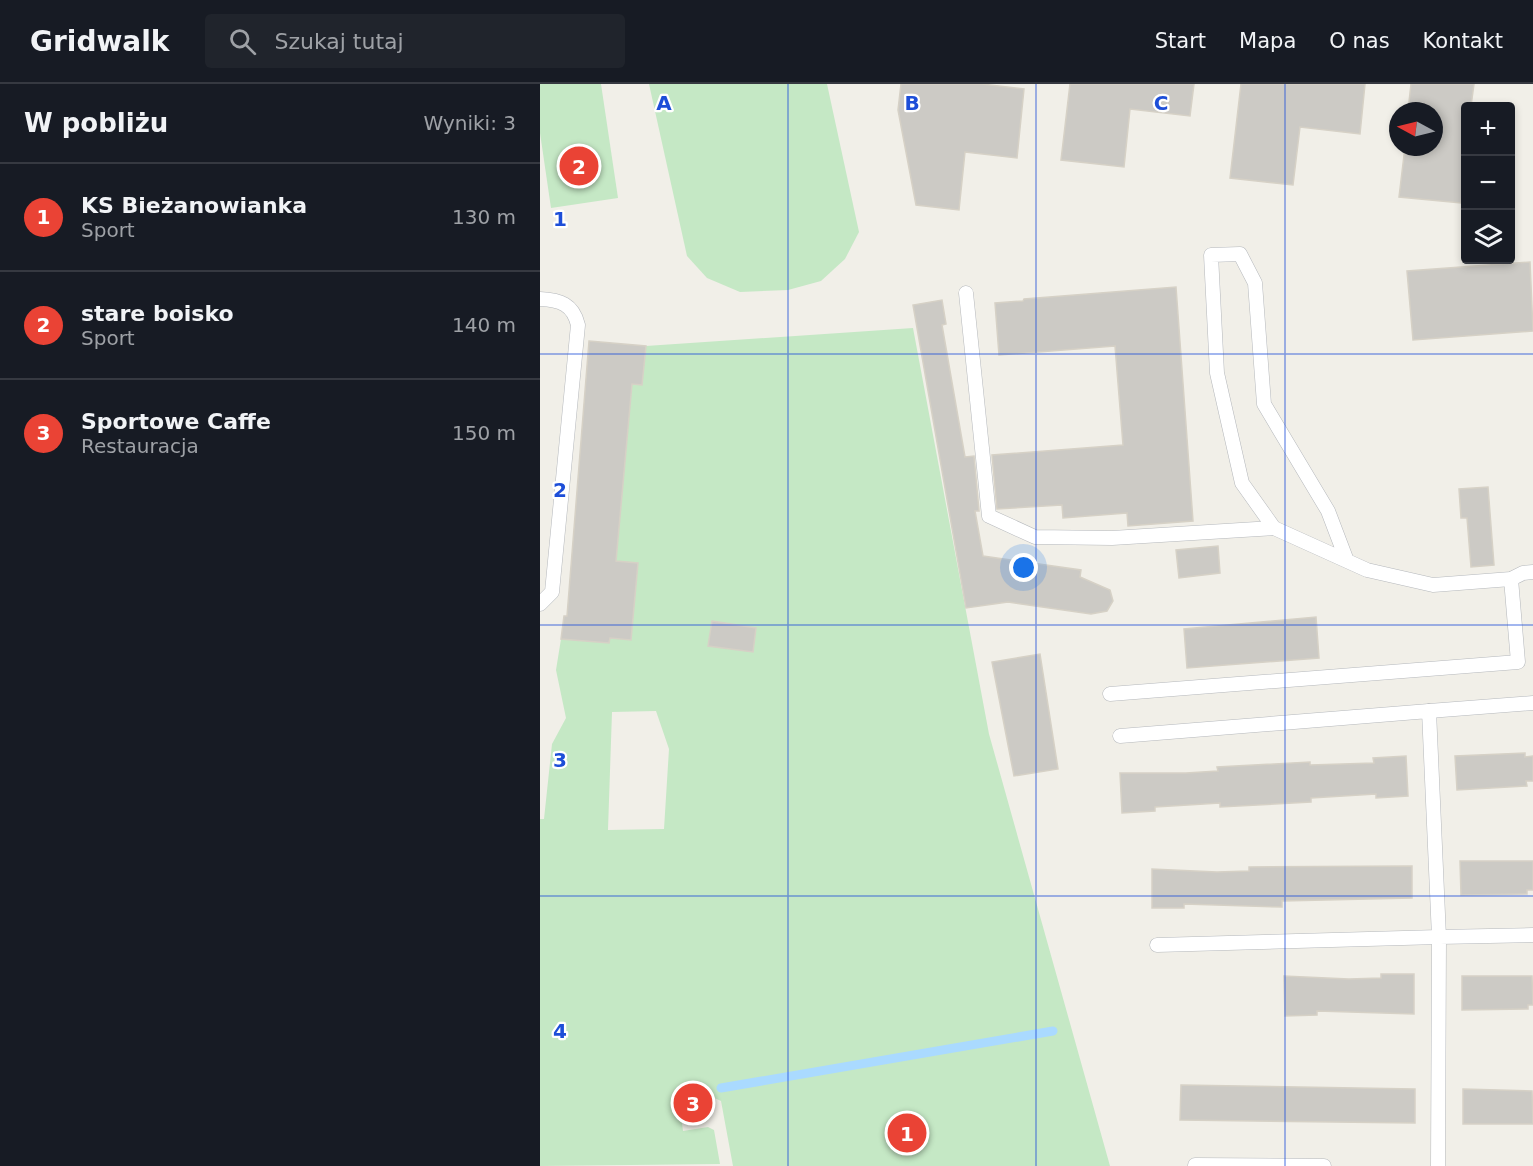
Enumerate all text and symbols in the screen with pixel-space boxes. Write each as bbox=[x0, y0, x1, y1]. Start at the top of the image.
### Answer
search box bbox=[205, 14, 625, 68]
text: Gridwalk bbox=[30, 25, 169, 58]
icon: search bbox=[226, 25, 259, 58]
text: Szukaj tutaj bbox=[274, 29, 404, 54]
text: Start bbox=[1155, 29, 1206, 53]
text: Mapa bbox=[1239, 29, 1296, 53]
text: O nas bbox=[1329, 29, 1390, 53]
text: Kontakt bbox=[1423, 29, 1503, 53]
text: A bbox=[656, 91, 672, 115]
text: B bbox=[904, 91, 920, 115]
text: C bbox=[1154, 91, 1168, 115]
north arrow bbox=[1389, 102, 1443, 156]
map controls bbox=[1461, 102, 1515, 264]
button: + bbox=[1461, 102, 1515, 156]
text: W pobliżu bbox=[24, 108, 168, 138]
text: Wyniki: 3 bbox=[424, 111, 516, 135]
pin: 2 bbox=[560, 144, 598, 188]
button: − bbox=[1461, 156, 1515, 210]
text: KS Bieżanowianka bbox=[81, 193, 307, 218]
text: 1 bbox=[37, 205, 50, 229]
text: 130 m bbox=[452, 205, 516, 229]
text: 1 bbox=[553, 207, 567, 231]
button: layers bbox=[1461, 210, 1515, 264]
text: Sport bbox=[81, 218, 135, 242]
text: stare boisko bbox=[81, 301, 234, 326]
text: 2 bbox=[37, 313, 50, 337]
text: 140 m bbox=[452, 313, 516, 337]
text: Sport bbox=[81, 326, 135, 350]
text: Sportowe Caffe bbox=[81, 409, 271, 434]
text: 3 bbox=[37, 421, 50, 445]
text: 150 m bbox=[452, 421, 516, 445]
text: Restauracja bbox=[81, 434, 199, 458]
text: 2 bbox=[553, 478, 567, 502]
your location bbox=[1009, 553, 1038, 582]
text: 3 bbox=[553, 748, 567, 772]
text: 4 bbox=[553, 1019, 567, 1043]
pin: 3 bbox=[674, 1080, 712, 1126]
pin: 1 bbox=[888, 1110, 926, 1156]

